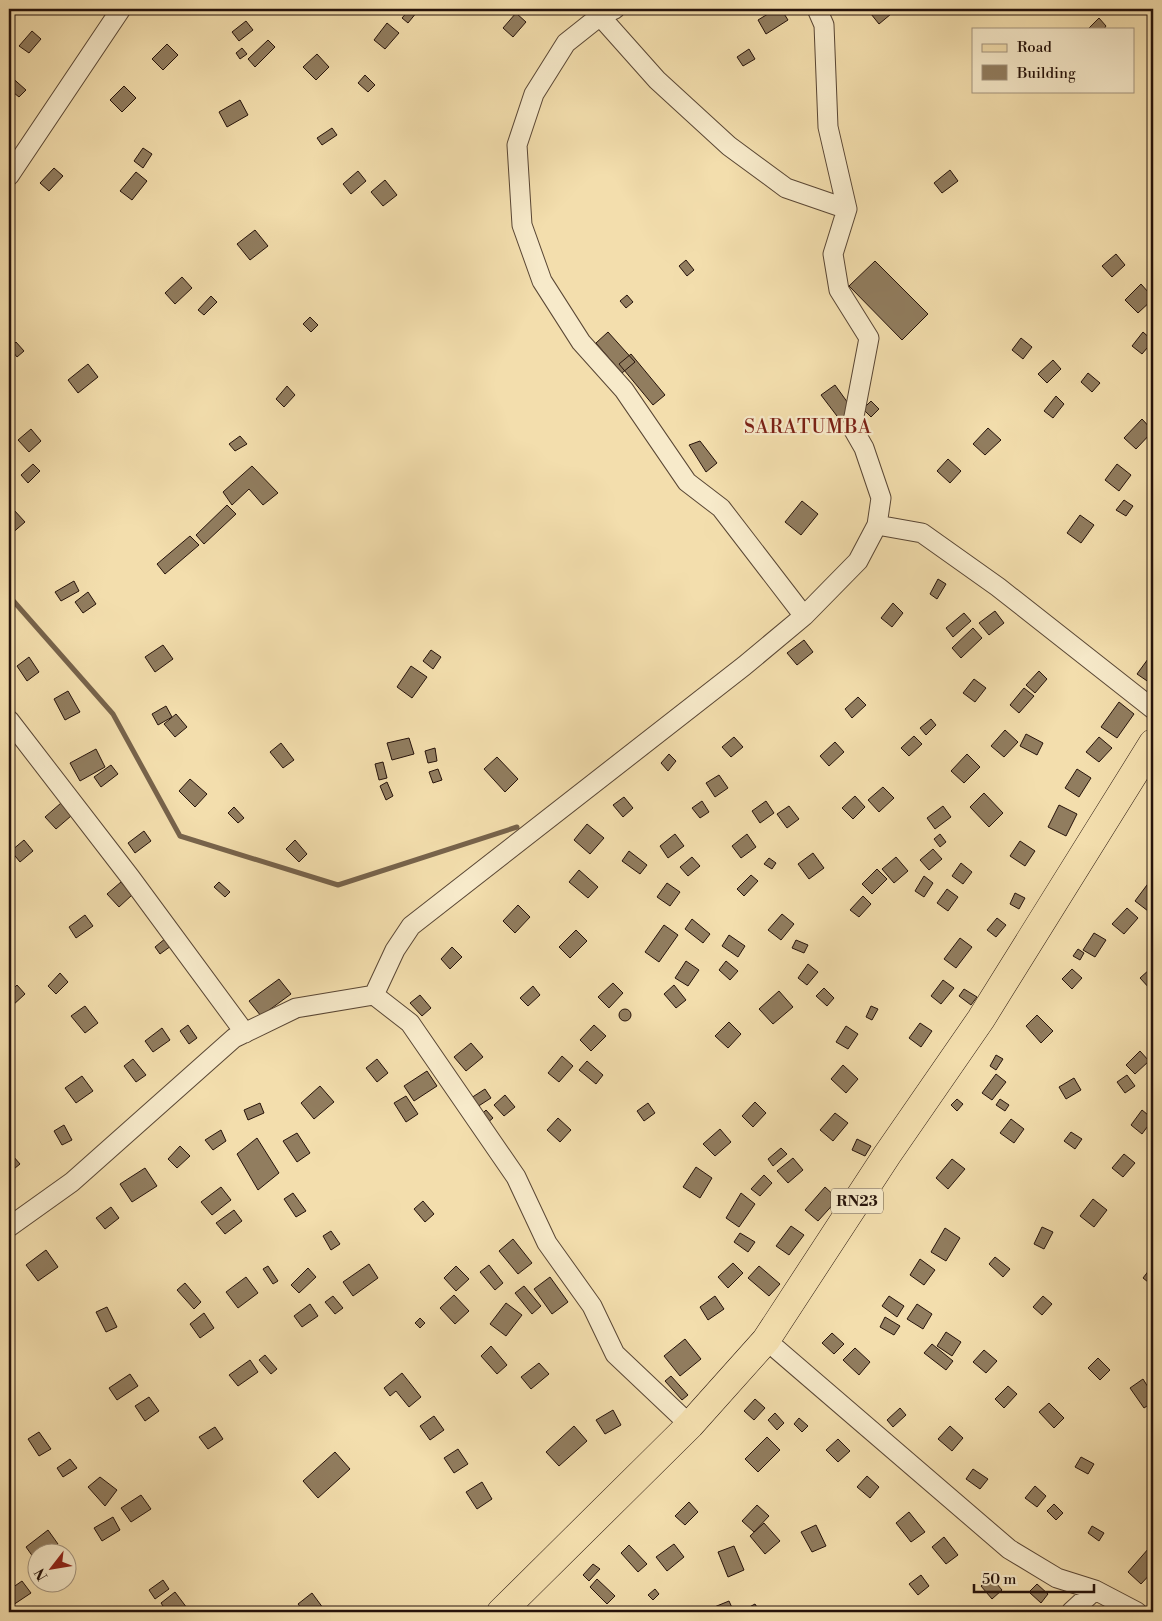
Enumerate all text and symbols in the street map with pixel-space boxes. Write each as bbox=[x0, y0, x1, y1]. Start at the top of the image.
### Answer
legend bbox=[972, 28, 1134, 92]
text: Road bbox=[1017, 38, 1052, 57]
text: Building bbox=[1016, 64, 1076, 83]
district label: SARATUMBA bbox=[744, 415, 872, 439]
road number: RN23 bbox=[831, 1188, 883, 1214]
north arrow bbox=[28, 1544, 78, 1594]
scale bar bbox=[974, 1561, 1094, 1593]
text: N bbox=[31, 1565, 52, 1584]
text: 50 m bbox=[982, 1570, 1016, 1589]

